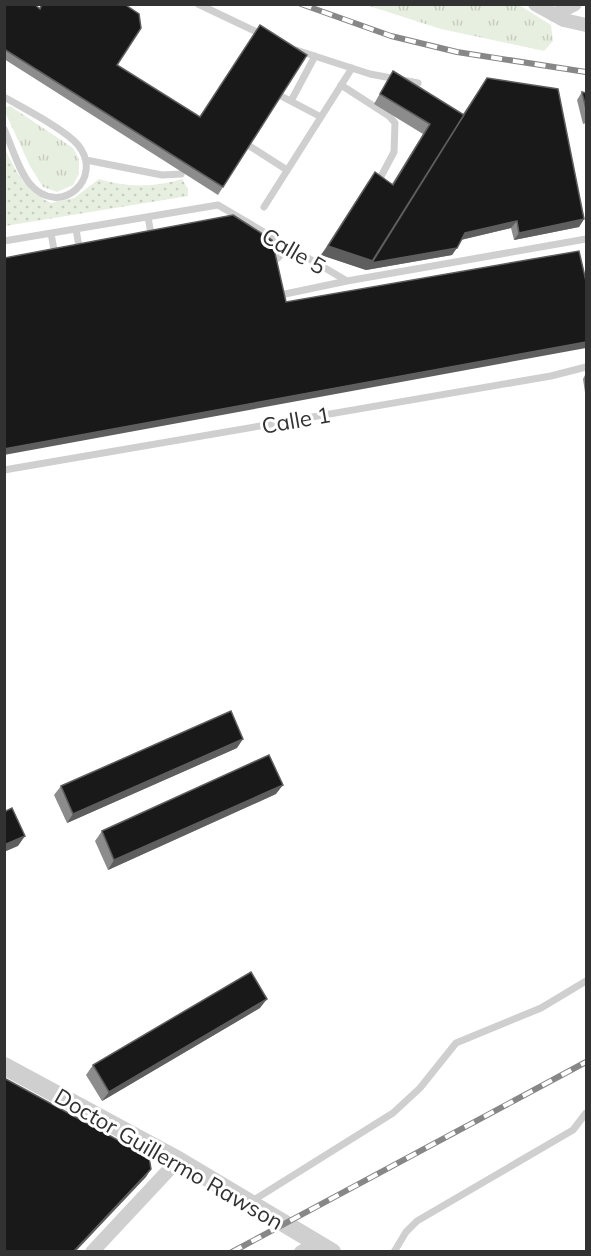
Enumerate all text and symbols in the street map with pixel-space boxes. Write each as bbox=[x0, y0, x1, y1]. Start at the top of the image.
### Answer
street label: Calle 5 bbox=[257, 222, 331, 280]
street label: Calle 1 bbox=[259, 400, 333, 440]
street label: Doctor Guillermo Rawson bbox=[50, 1082, 288, 1236]

